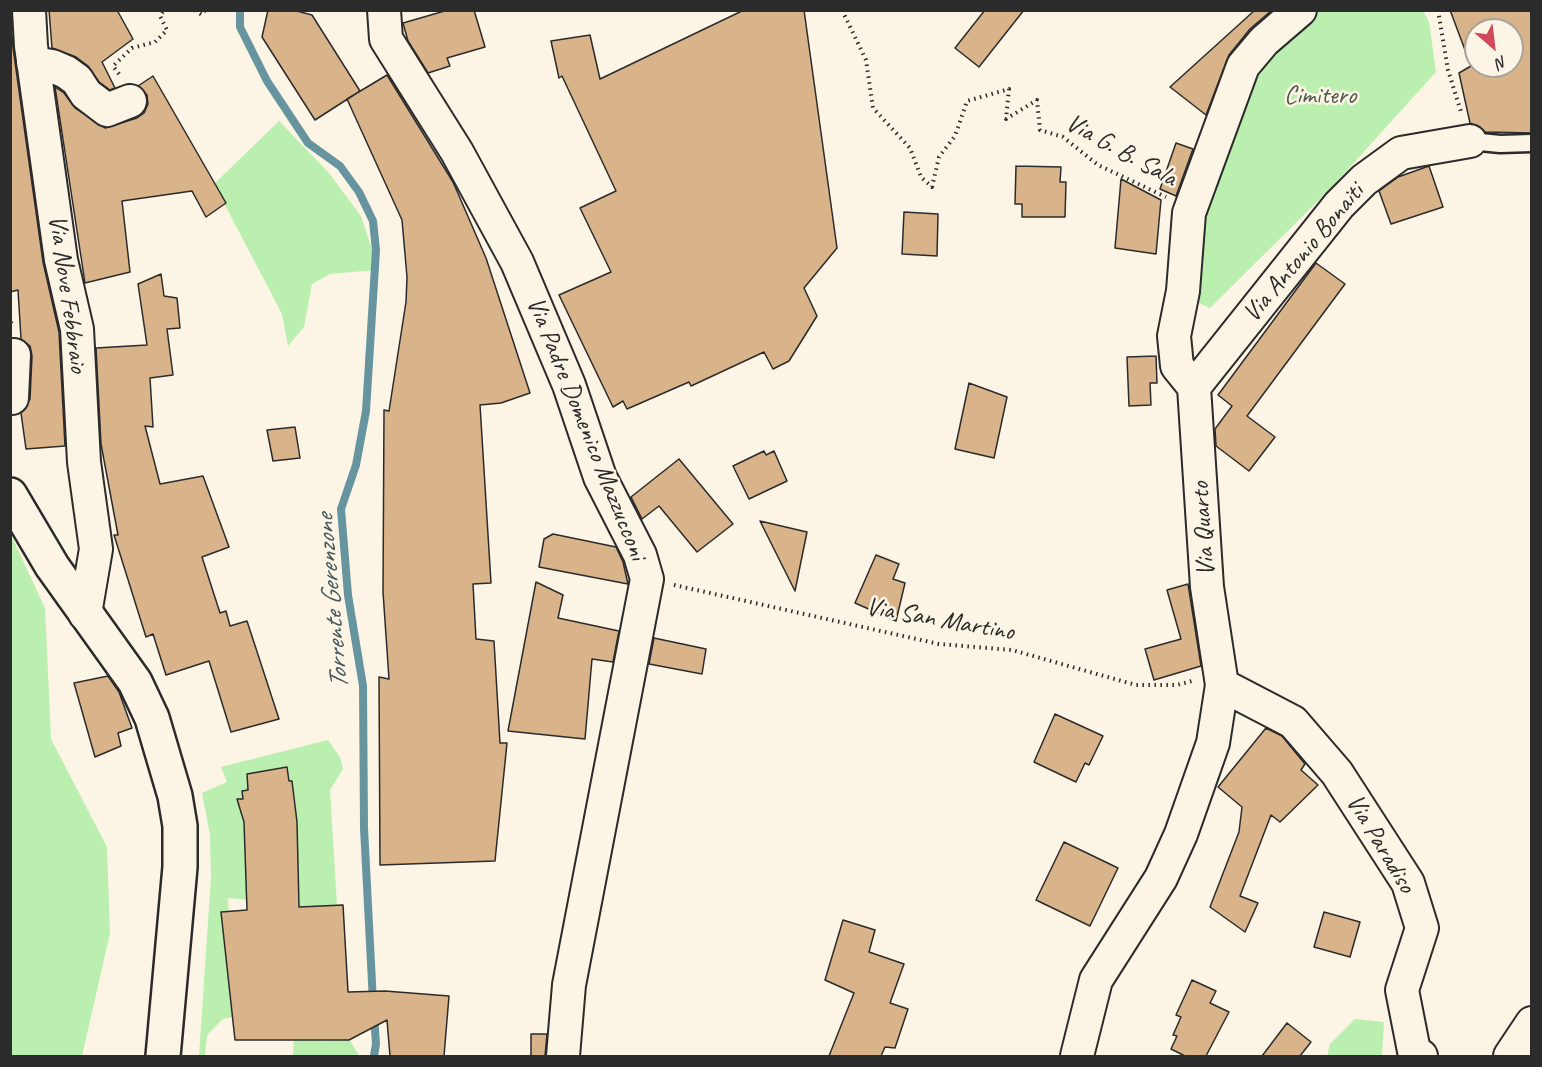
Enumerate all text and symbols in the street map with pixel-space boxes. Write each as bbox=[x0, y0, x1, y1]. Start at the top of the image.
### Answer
north arrow bbox=[1464, 18, 1524, 78]
text: N bbox=[1492, 51, 1511, 73]
park label: Cimitero bbox=[1284, 80, 1356, 112]
street label: Via G. B. Sala bbox=[1060, 108, 1182, 194]
street label: Via Antonio Bonaiti bbox=[1237, 177, 1371, 329]
street label: Via Nove Febbraio bbox=[40, 213, 94, 375]
street label: Via Padre Domenico Mazzucconi bbox=[519, 293, 653, 565]
street label: Via Quarto bbox=[1185, 481, 1223, 577]
water label: Torrente Gerenzone bbox=[309, 513, 357, 691]
street label: Via San Martino bbox=[864, 592, 1016, 648]
street label: Via Paradiso bbox=[1338, 789, 1422, 899]

